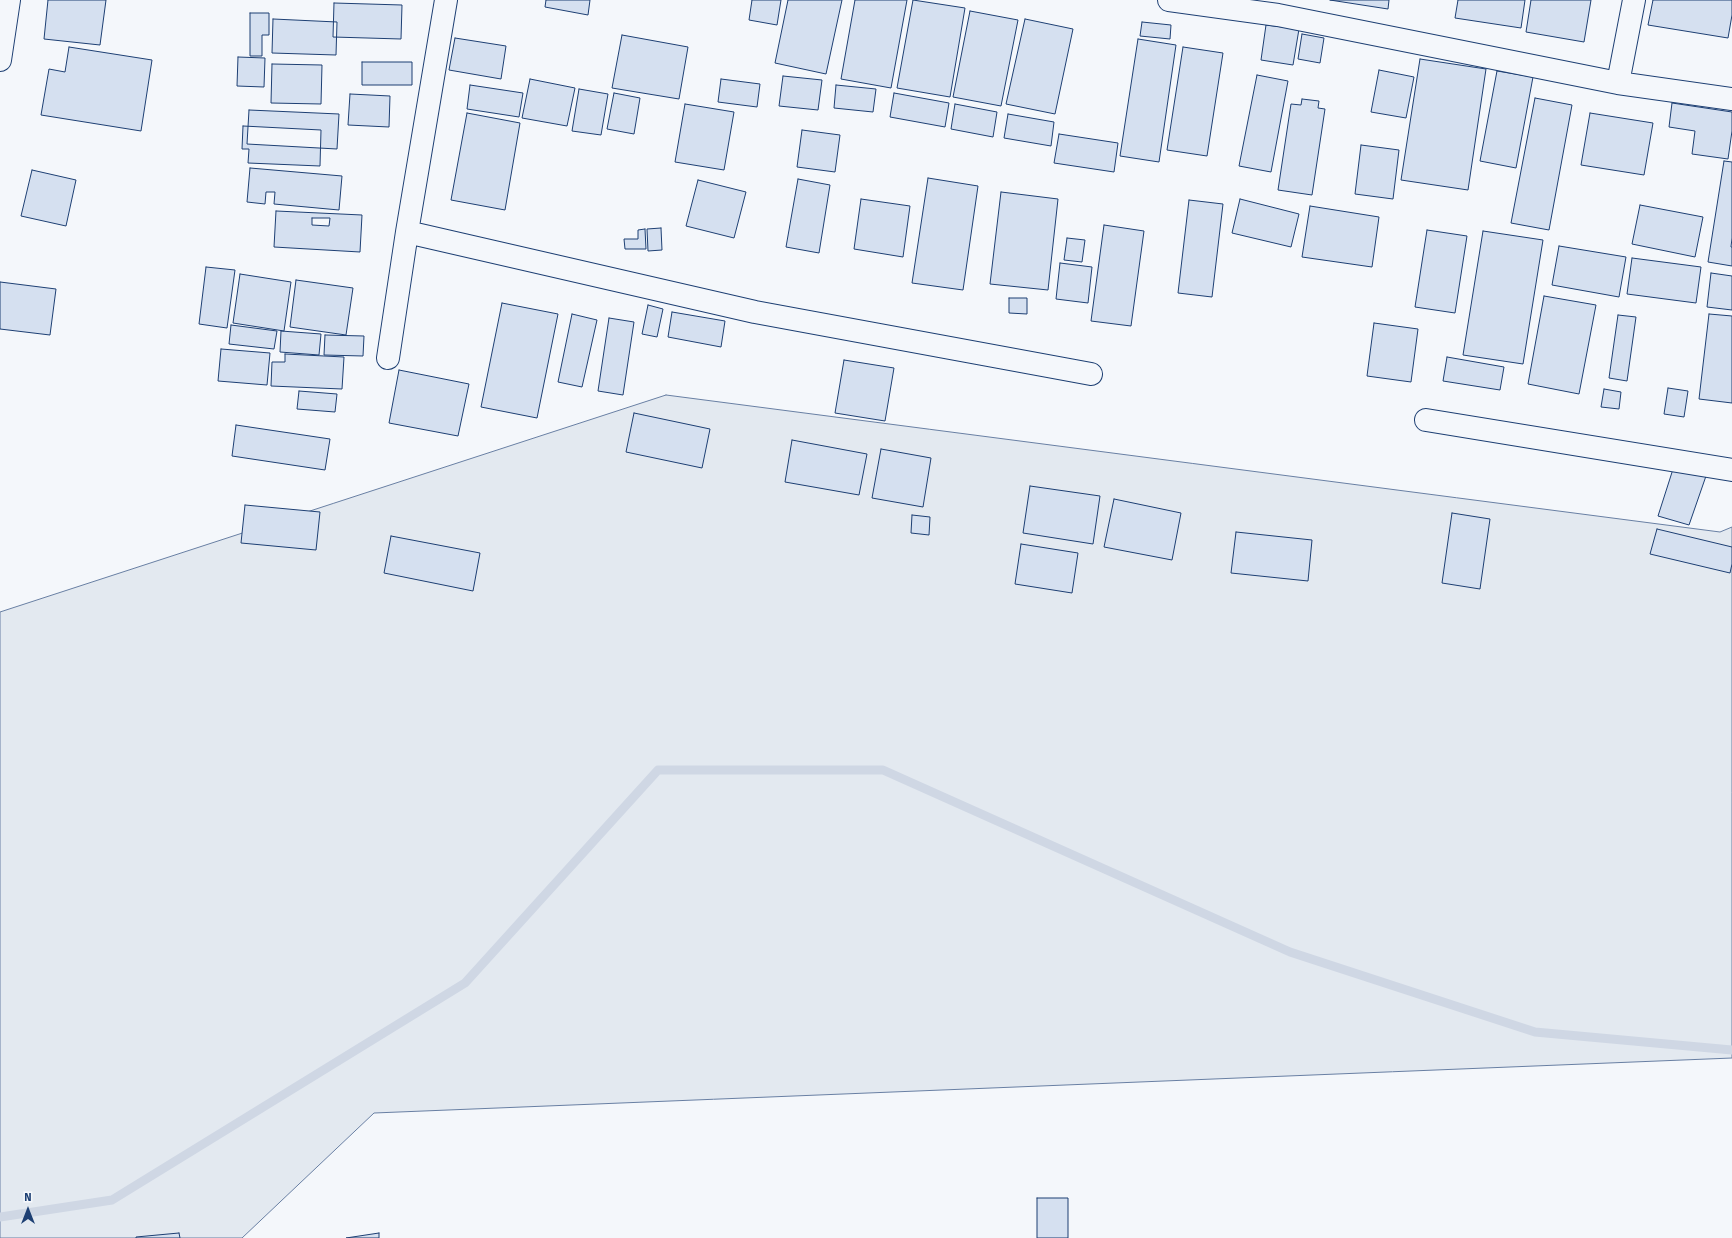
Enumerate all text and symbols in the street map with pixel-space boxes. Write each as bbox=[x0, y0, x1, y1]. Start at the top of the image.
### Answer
north arrow bbox=[8, 1190, 48, 1230]
text: N bbox=[24, 1191, 32, 1204]

